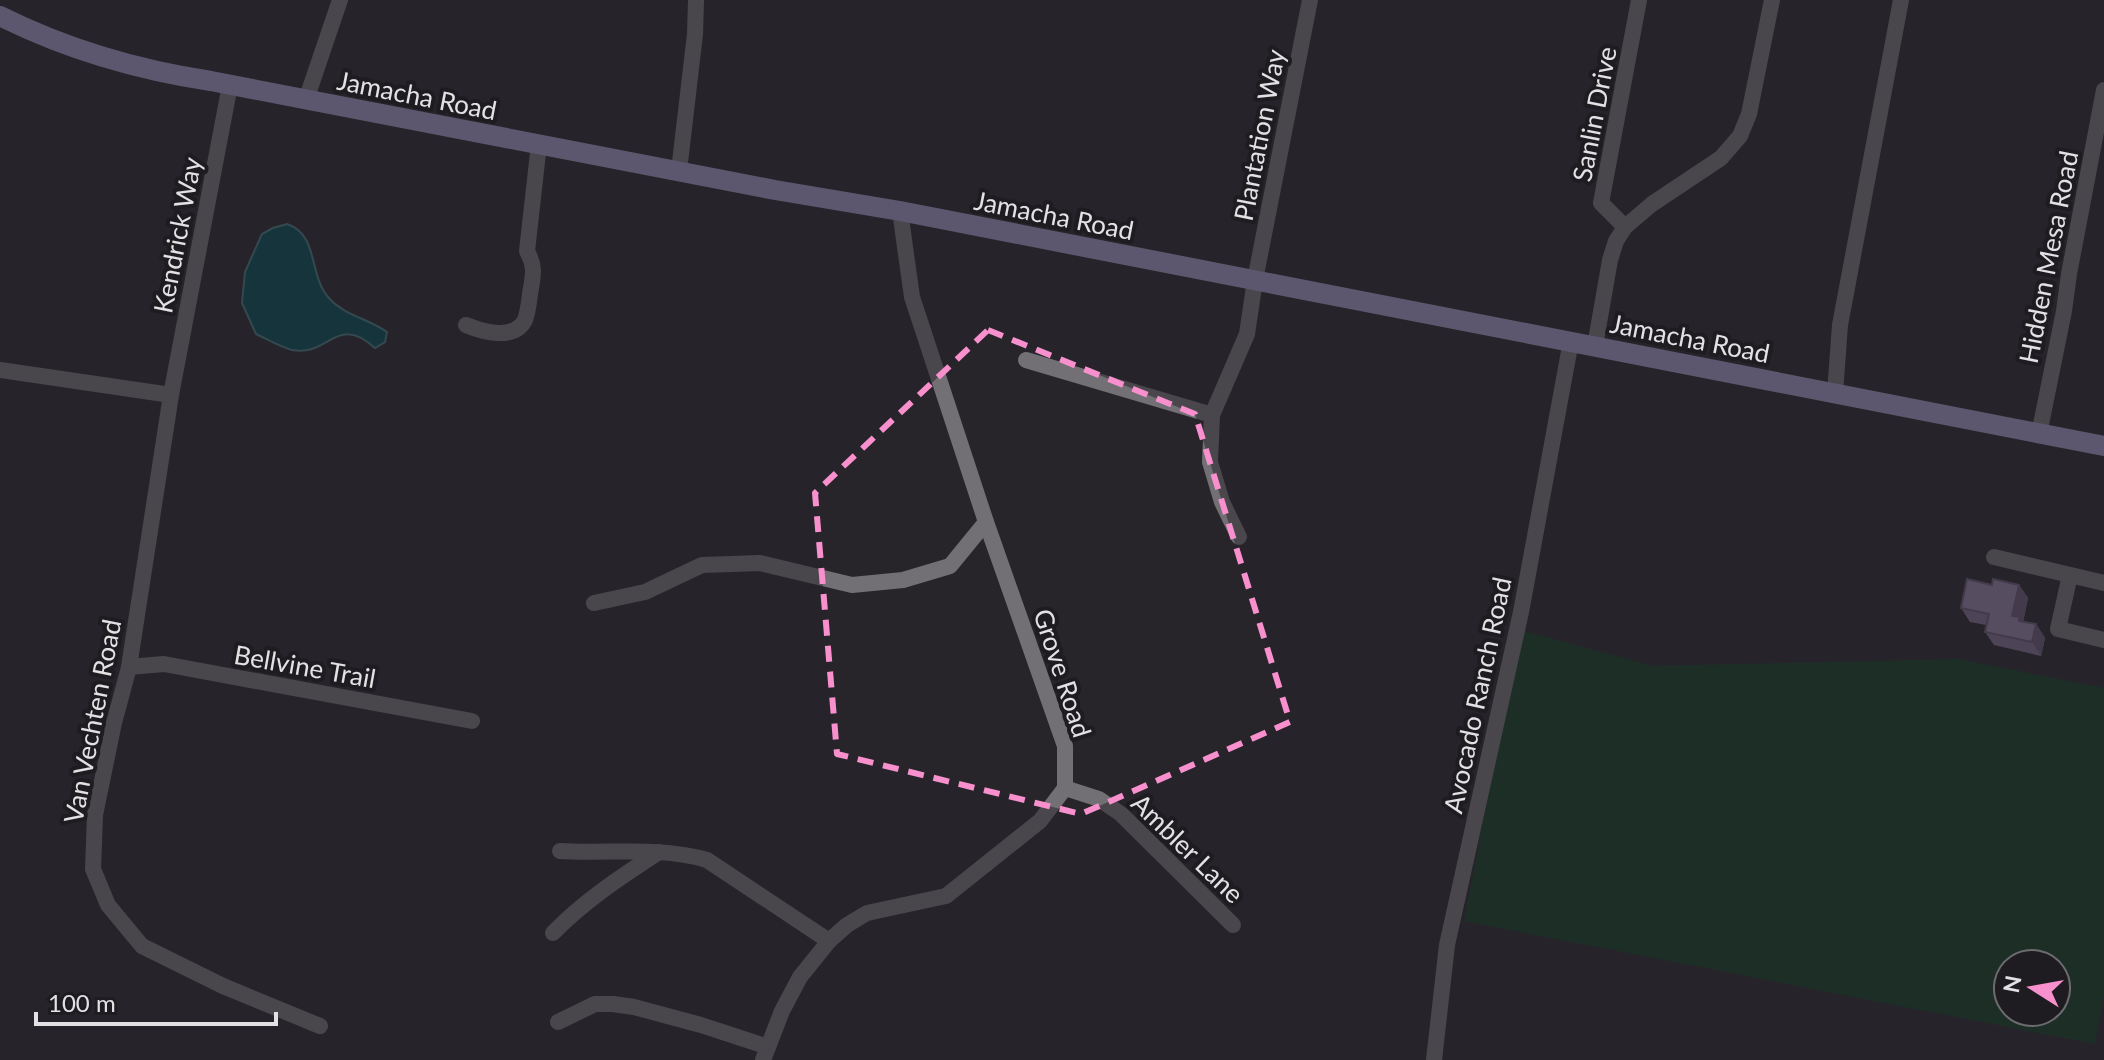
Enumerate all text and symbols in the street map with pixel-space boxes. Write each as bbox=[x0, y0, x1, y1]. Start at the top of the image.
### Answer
street label: Sanlin Drive bbox=[1565, 44, 1623, 184]
street label: Plantation Way bbox=[1227, 46, 1291, 223]
street label: Jamacha Road bbox=[334, 64, 500, 126]
street label: Hidden Mesa Road bbox=[2012, 148, 2084, 366]
street label: Kendrick Way bbox=[146, 154, 208, 316]
street label: Jamacha Road bbox=[971, 184, 1137, 246]
street label: Jamacha Road bbox=[1607, 307, 1773, 369]
street label: Avocado Ranch Road bbox=[1436, 574, 1518, 816]
street label: Grove Road bbox=[1027, 605, 1099, 741]
street label: Van Vechten Road bbox=[57, 616, 127, 826]
street label: Bellvine Trail bbox=[232, 638, 378, 694]
street label: Ambler Lane bbox=[1125, 787, 1251, 909]
north arrow bbox=[1992, 948, 2072, 1028]
text: N bbox=[1997, 973, 2027, 995]
scale bar bbox=[36, 976, 276, 1026]
text: 100 m bbox=[48, 988, 116, 1017]

